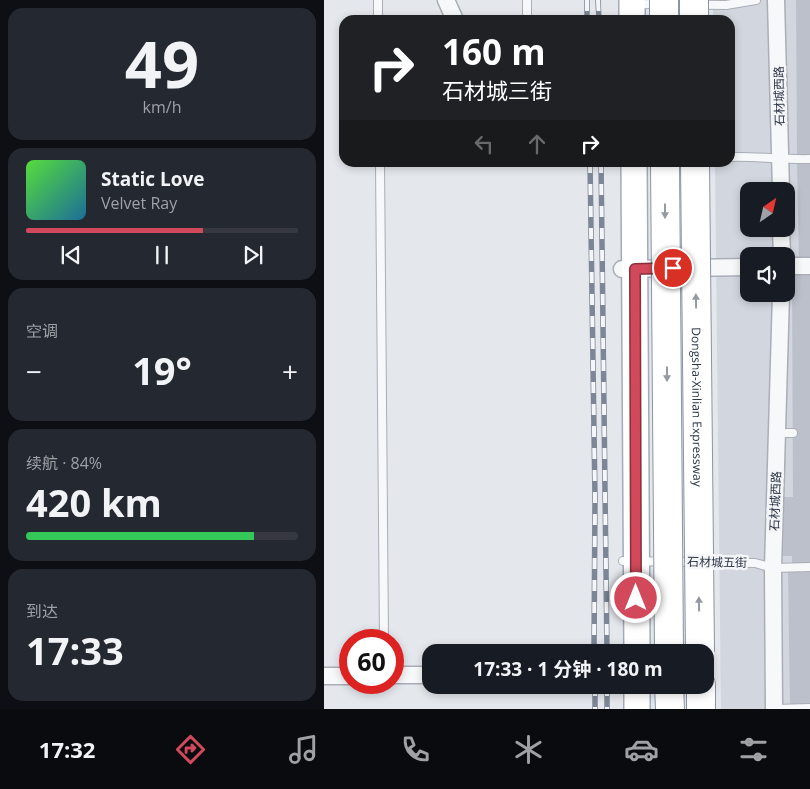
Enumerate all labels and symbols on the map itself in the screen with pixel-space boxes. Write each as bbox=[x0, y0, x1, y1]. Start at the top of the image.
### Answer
street label: 石材城西路 bbox=[770, 66, 788, 126]
north arrow bbox=[740, 182, 795, 238]
one-way arrow bbox=[662, 203, 670, 219]
pin bbox=[652, 247, 694, 289]
one-way arrow bbox=[692, 293, 700, 309]
street label: Dongsha-Xinlian Expressway bbox=[688, 327, 707, 488]
one-way arrow bbox=[663, 366, 671, 382]
street label: 石材城西路 bbox=[765, 471, 785, 531]
street label: 石材城五街 bbox=[687, 553, 747, 571]
position arrow bbox=[609, 571, 661, 623]
one-way arrow bbox=[695, 596, 703, 612]
speed limit sign: 60 bbox=[339, 629, 404, 694]

